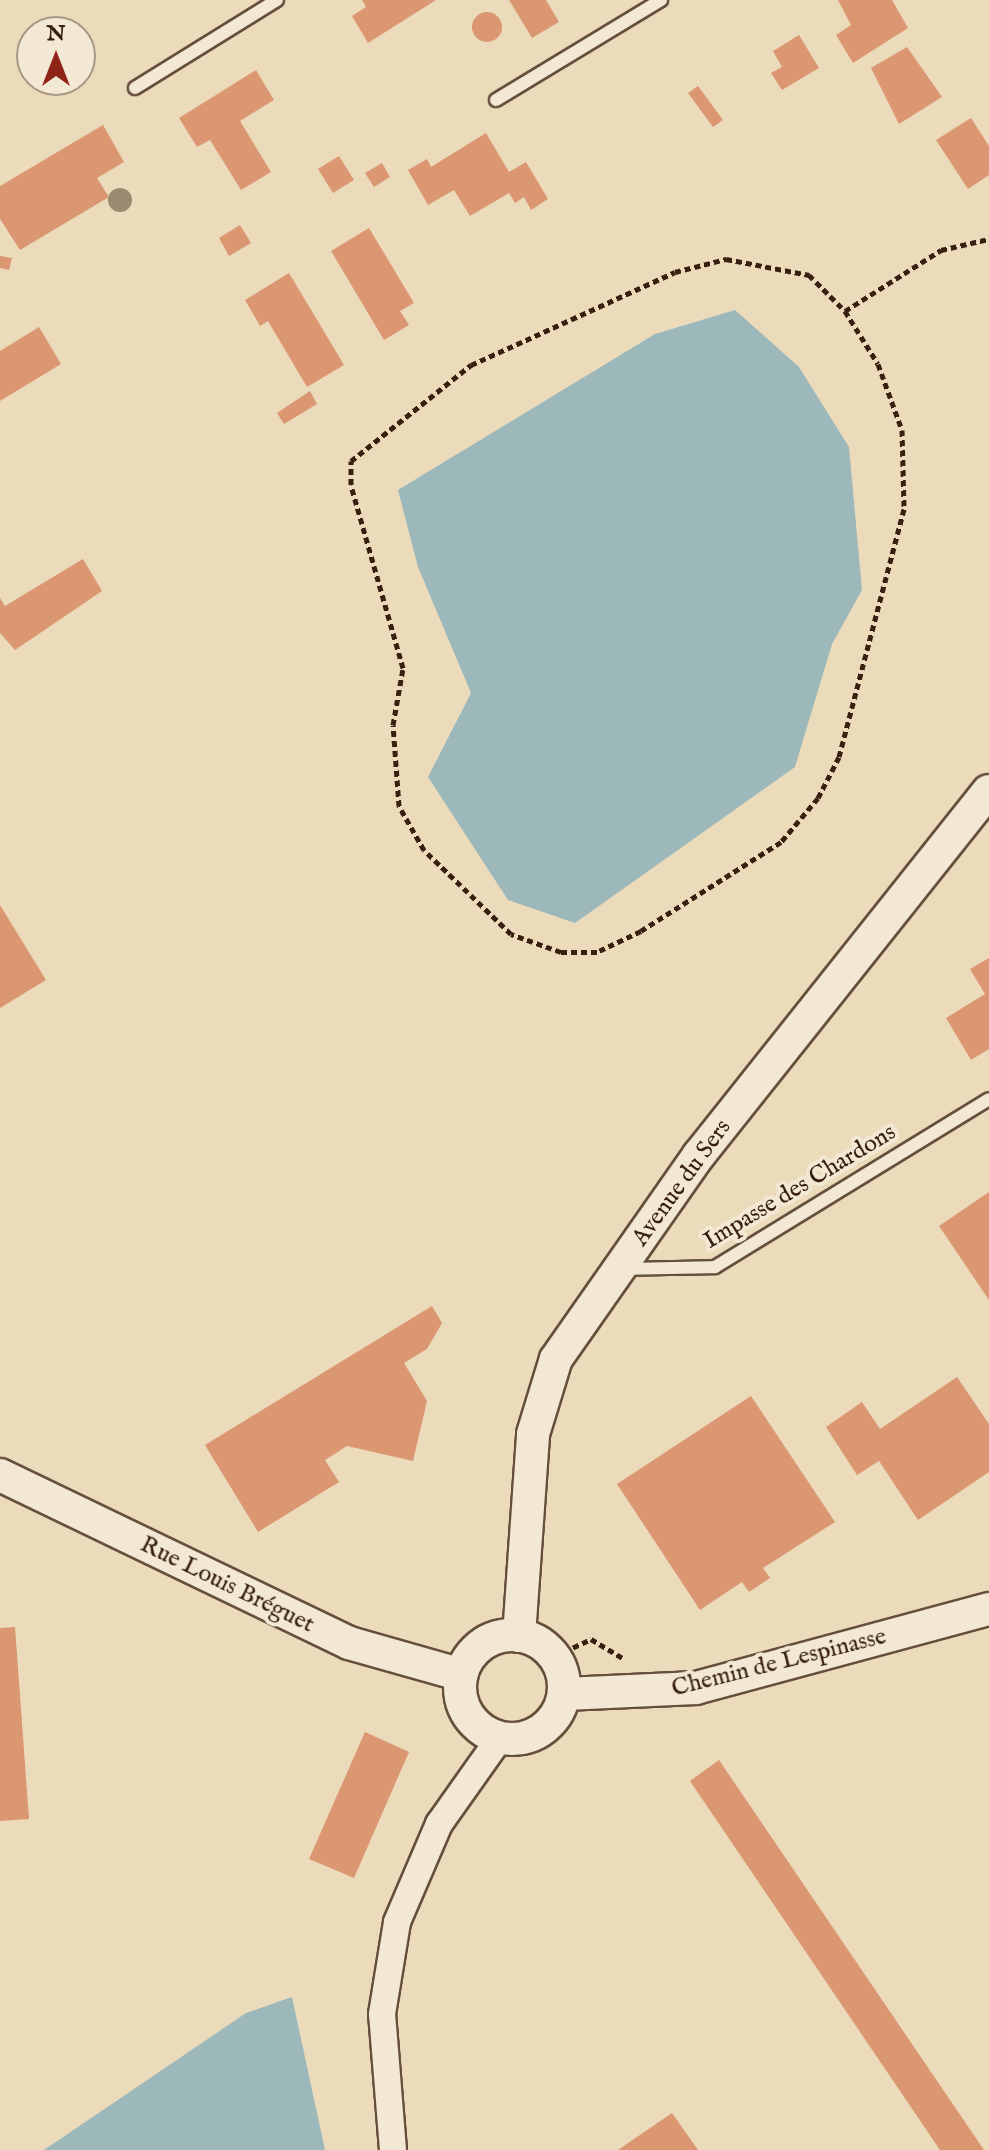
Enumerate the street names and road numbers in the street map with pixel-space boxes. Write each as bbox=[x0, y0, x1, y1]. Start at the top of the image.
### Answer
street label: Avenue du Sers bbox=[626, 1114, 738, 1252]
street label: Impasse des Chardons bbox=[699, 1118, 901, 1256]
street label: Rue Louis Bréguet bbox=[135, 1530, 319, 1640]
street label: Chemin de Lespinasse bbox=[669, 1622, 889, 1704]

